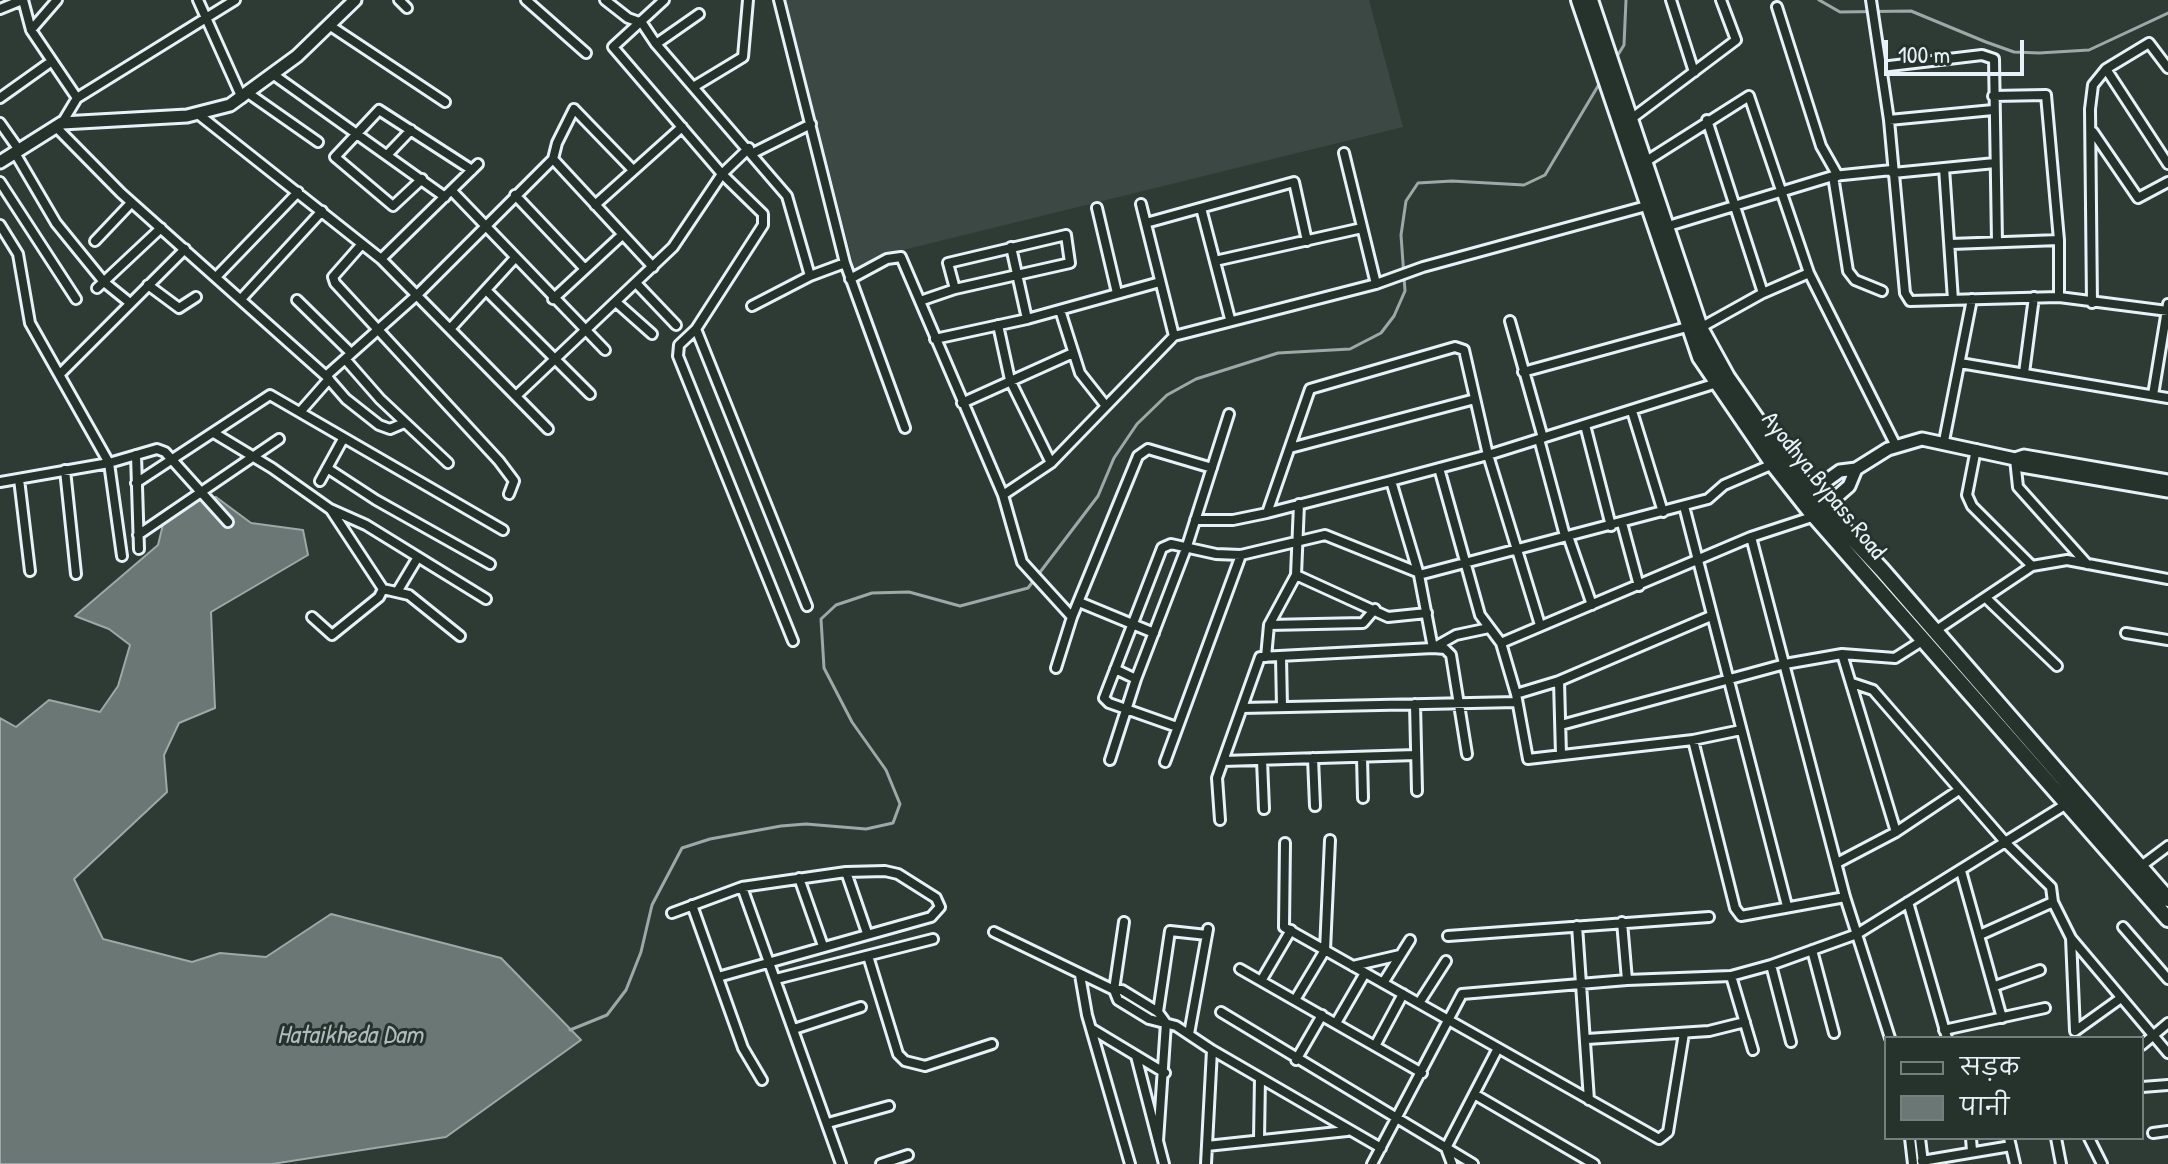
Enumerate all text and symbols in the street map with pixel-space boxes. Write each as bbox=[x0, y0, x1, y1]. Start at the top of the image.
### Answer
scale bar bbox=[1888, 24, 2028, 74]
text: 100 m bbox=[1898, 38, 1950, 70]
street label: Ayodhya Bypass Road bbox=[1755, 406, 1891, 566]
water label: Hataikheda Dam bbox=[277, 1020, 423, 1052]
legend bbox=[1884, 1036, 2144, 1140]
text: सड़क bbox=[1960, 1050, 2019, 1082]
text: पानी bbox=[1960, 1090, 2009, 1122]

